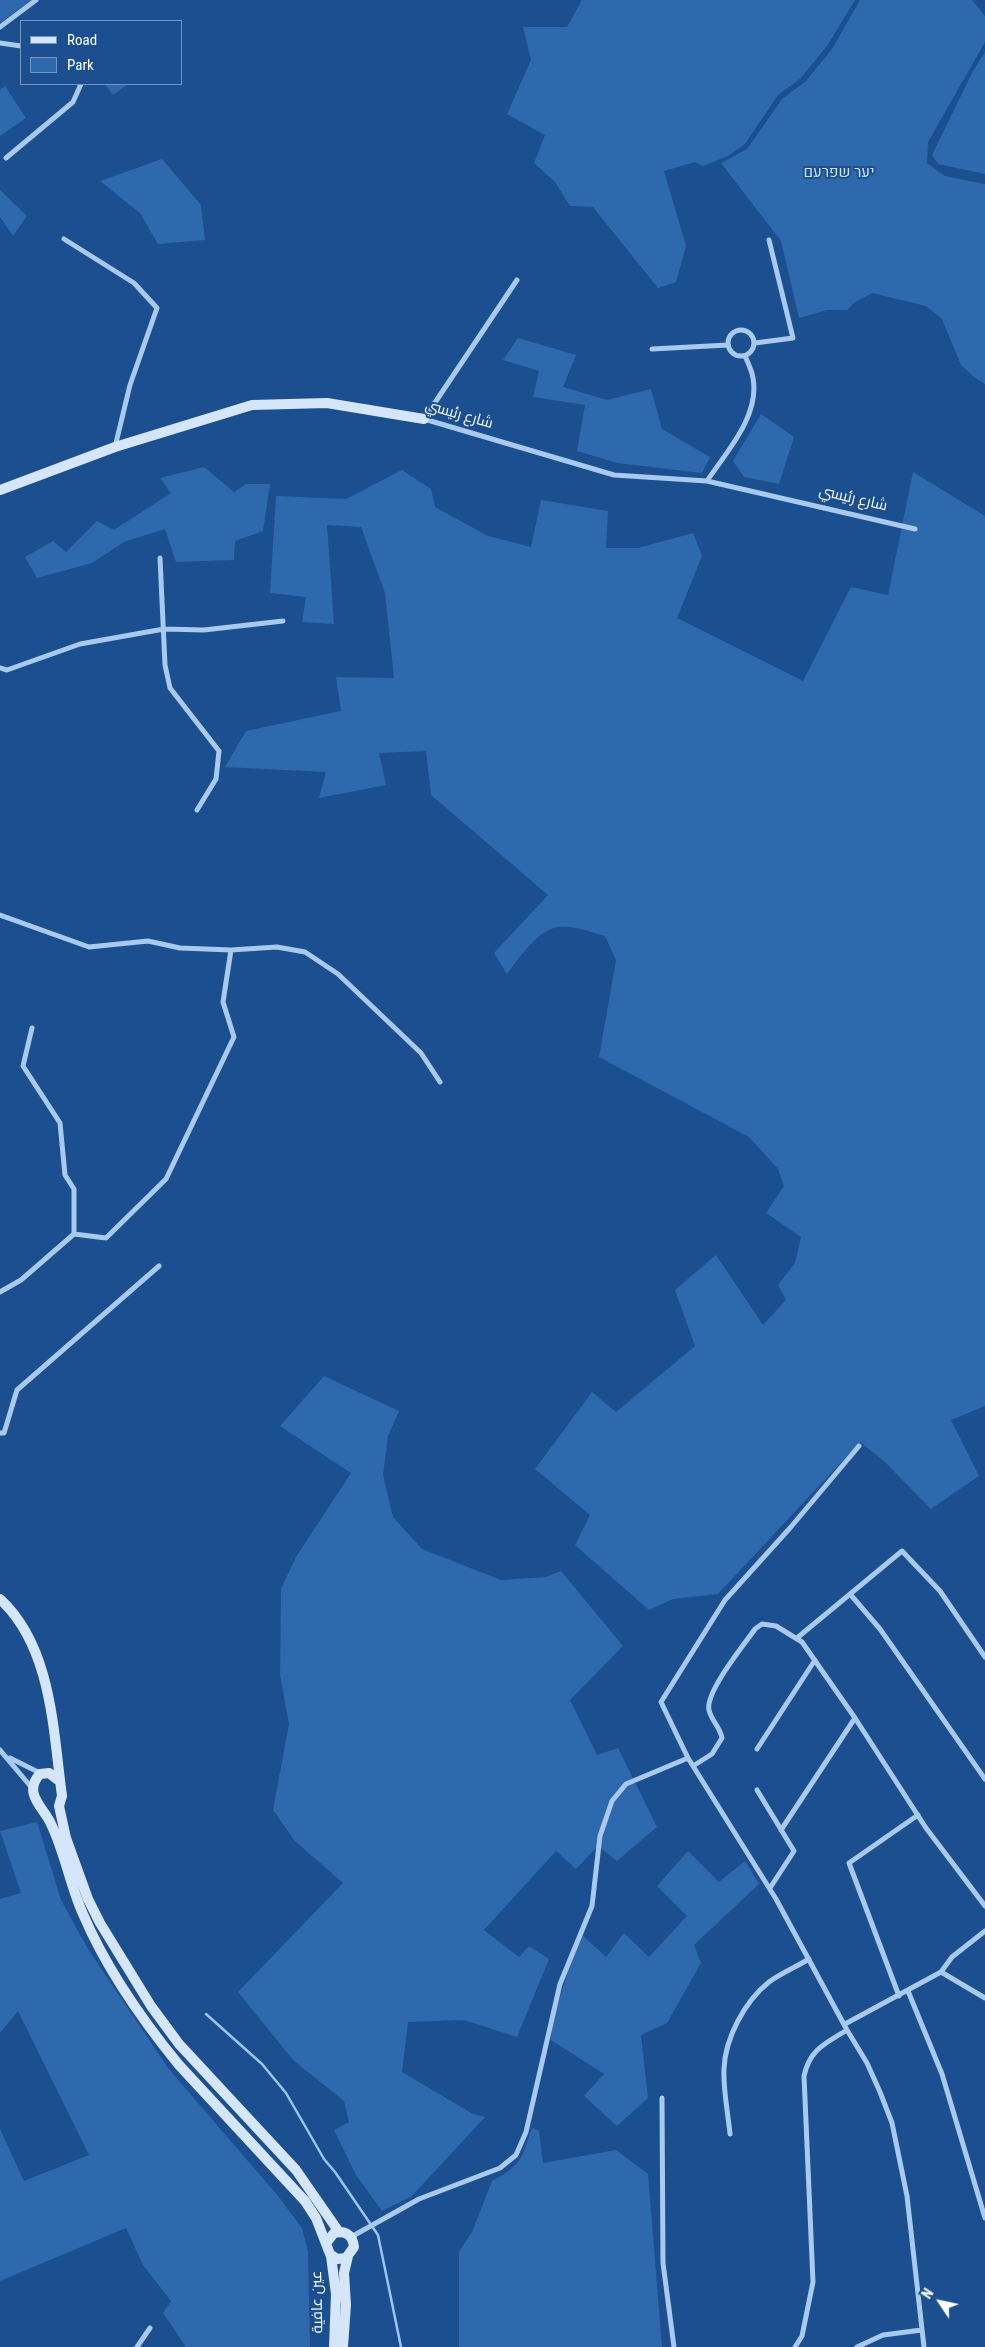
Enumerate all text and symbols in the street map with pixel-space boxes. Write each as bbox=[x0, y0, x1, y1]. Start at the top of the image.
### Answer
legend bbox=[20, 20, 182, 85]
text: Road bbox=[67, 31, 97, 49]
text: Park bbox=[67, 56, 94, 74]
park label: יער שפרעם bbox=[804, 164, 874, 182]
street label: شارع رئيسي bbox=[423, 397, 495, 433]
street label: شارع رئيسي bbox=[817, 482, 889, 516]
street label: عين عافية bbox=[308, 2270, 328, 2334]
north arrow bbox=[915, 2277, 965, 2327]
text: N bbox=[919, 2286, 937, 2302]

